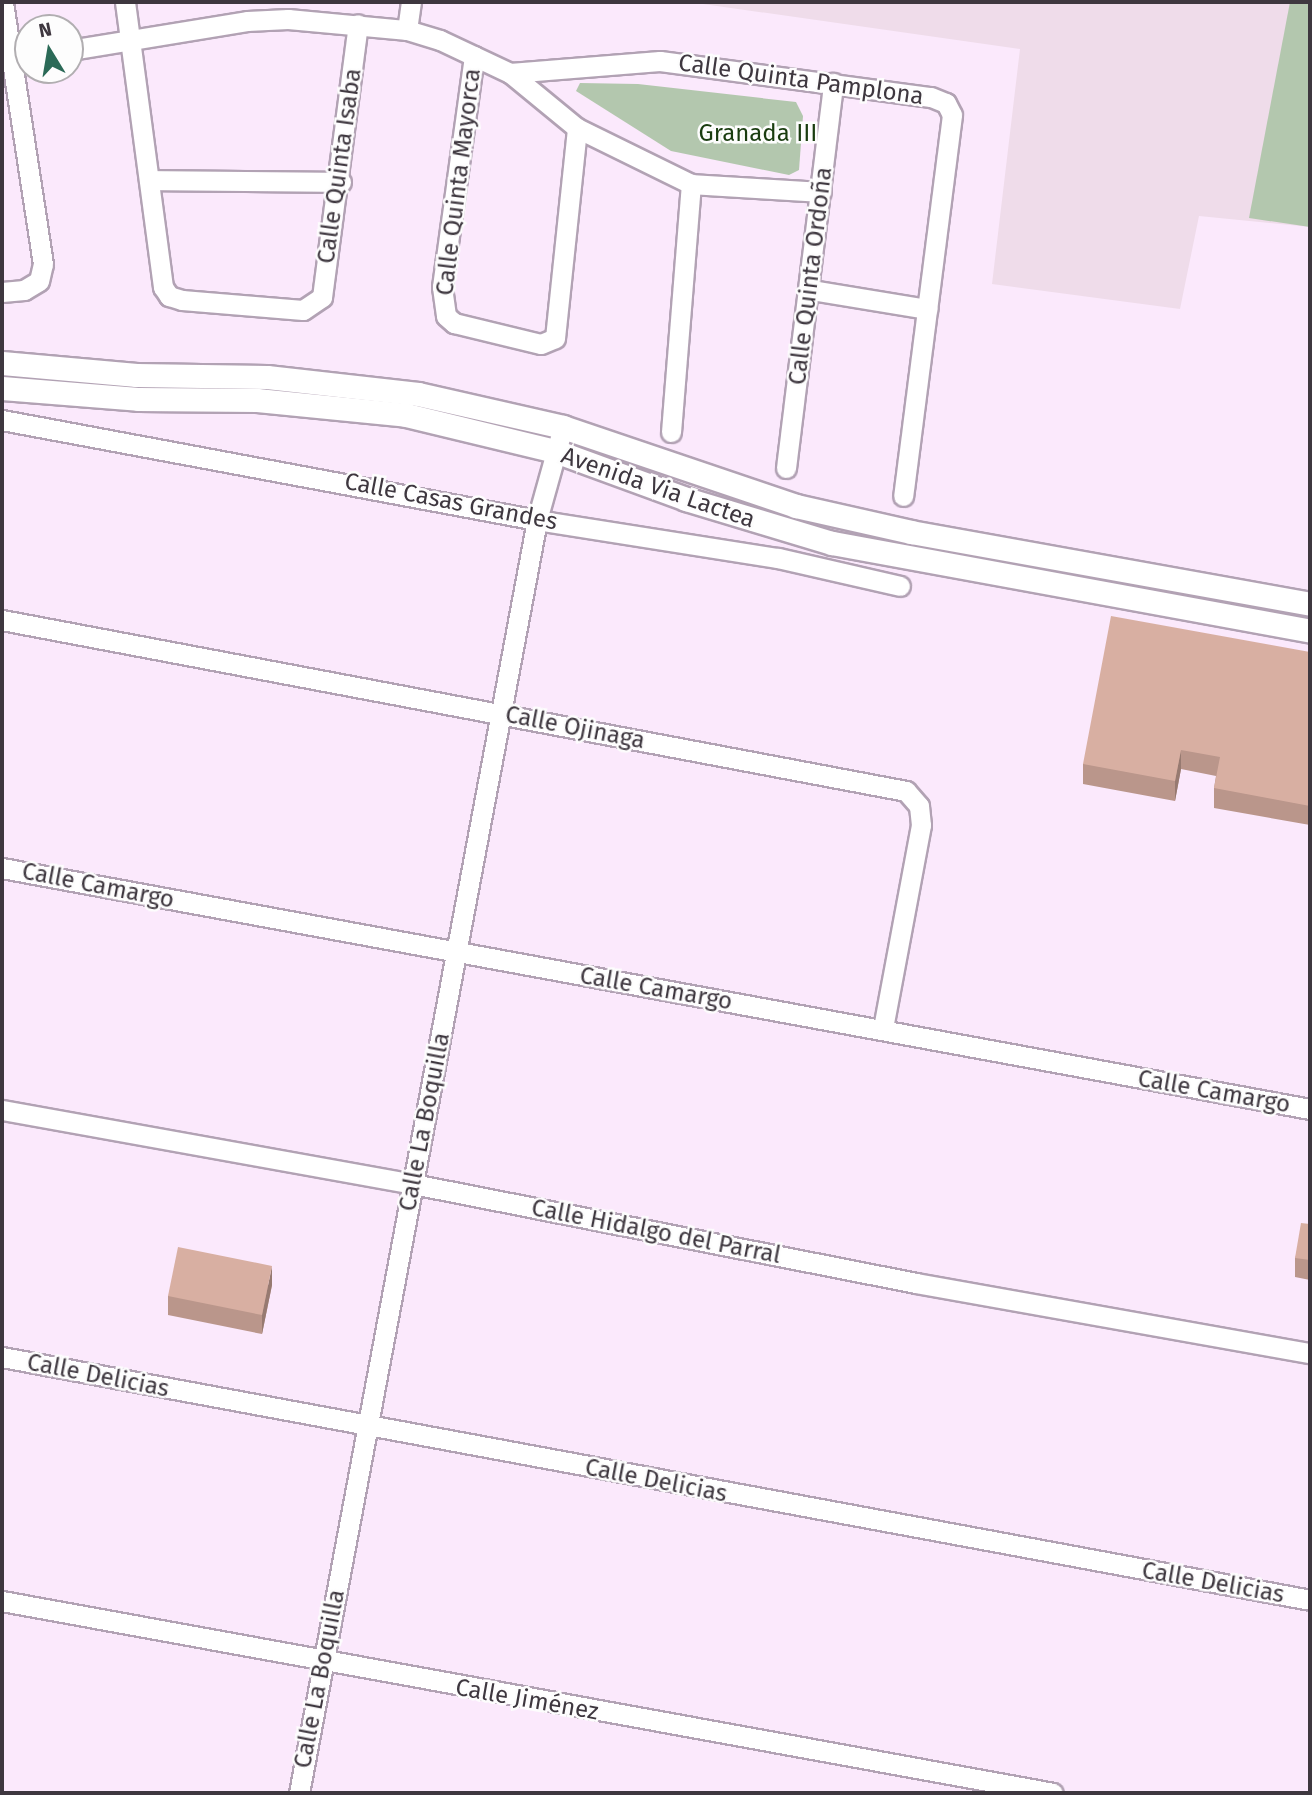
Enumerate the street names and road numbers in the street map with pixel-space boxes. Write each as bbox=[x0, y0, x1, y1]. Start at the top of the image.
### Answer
street label: Calle Quinta Pamplona bbox=[677, 49, 925, 111]
street label: Calle Quinta Isaba bbox=[312, 67, 368, 265]
street label: Calle Quinta Mayorca bbox=[431, 67, 487, 297]
street label: Calle Quinta Ordoña bbox=[783, 165, 839, 387]
street label: Avenida Via Lactea bbox=[557, 441, 759, 535]
street label: Calle Casas Grandes bbox=[342, 467, 560, 537]
street label: Calle Ojinaga bbox=[503, 700, 647, 756]
street label: Calle Camargo bbox=[20, 857, 176, 915]
street label: Calle Camargo bbox=[578, 961, 734, 1017]
street label: Calle La Boquilla bbox=[394, 1030, 456, 1214]
street label: Calle Camargo bbox=[1136, 1064, 1292, 1120]
street label: Calle Hidalgo del Parral bbox=[529, 1194, 783, 1270]
street label: Calle Delicias bbox=[25, 1348, 171, 1404]
street label: Calle Delicias bbox=[583, 1453, 729, 1509]
street label: Calle Delicias bbox=[1140, 1556, 1286, 1610]
street label: Calle La Boquilla bbox=[289, 1587, 351, 1771]
street label: Calle Jiménez bbox=[453, 1673, 601, 1727]

